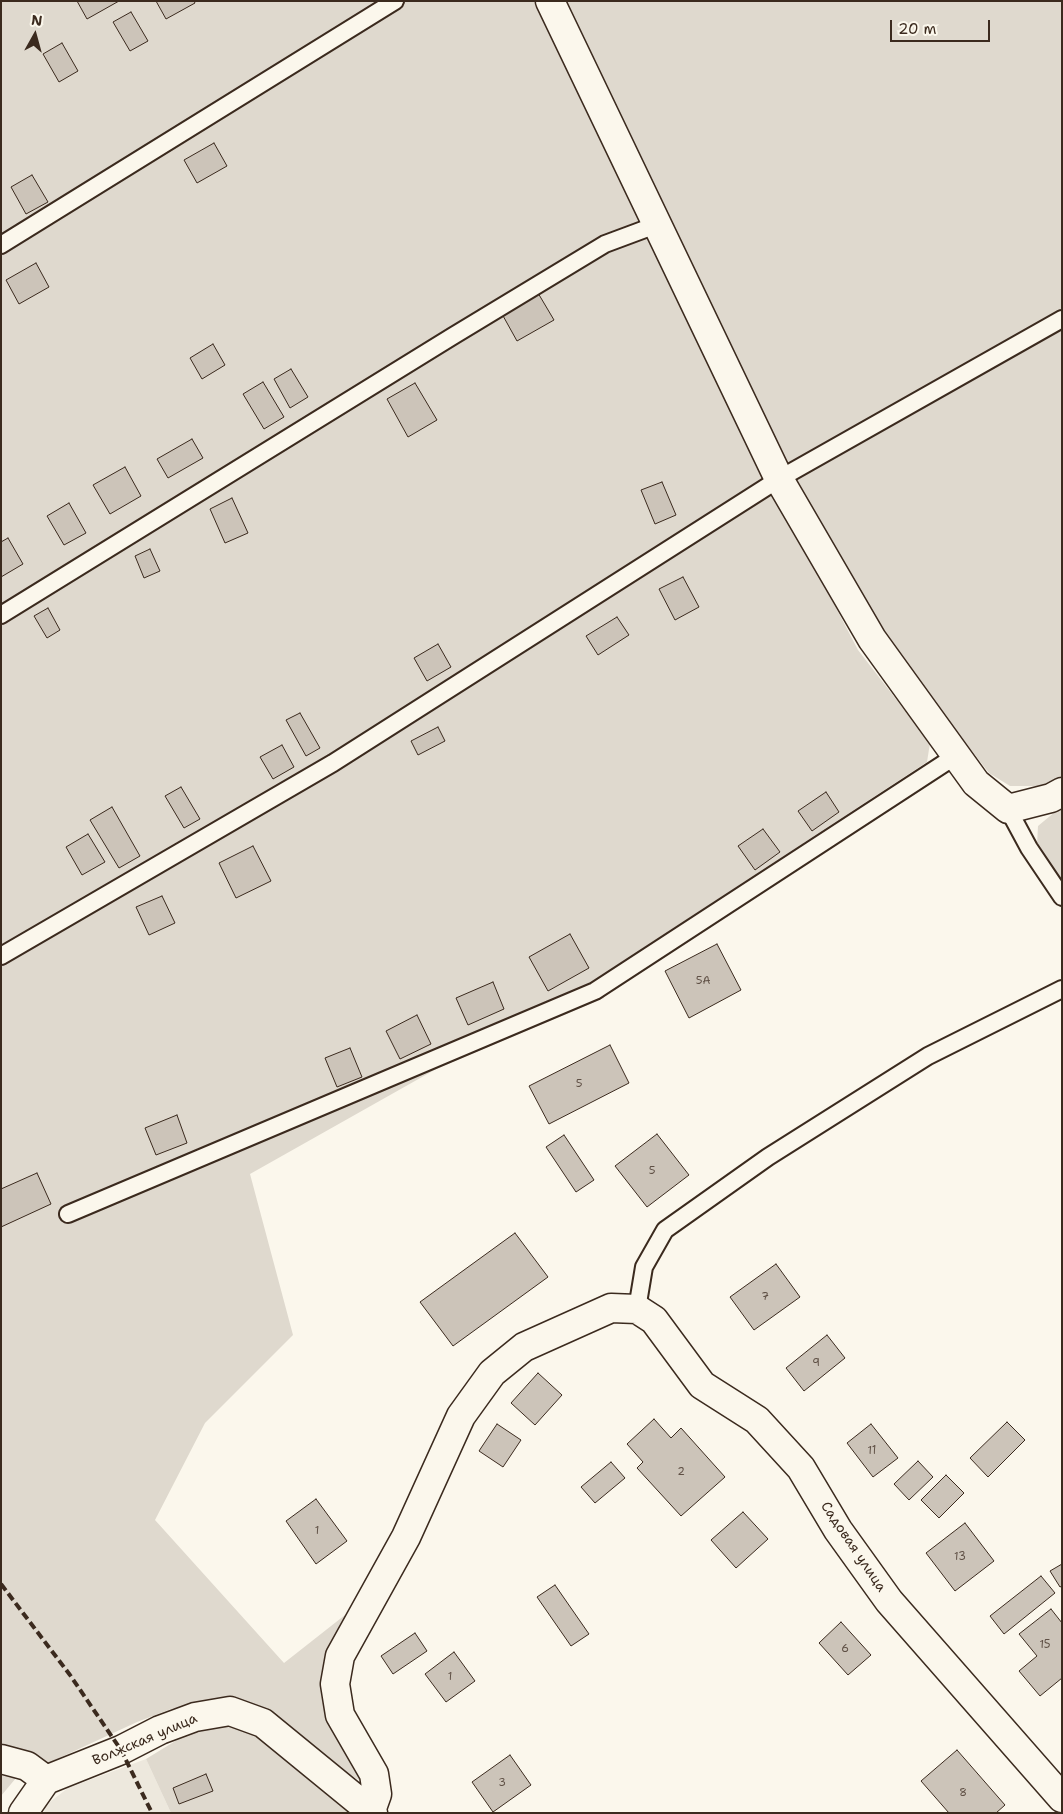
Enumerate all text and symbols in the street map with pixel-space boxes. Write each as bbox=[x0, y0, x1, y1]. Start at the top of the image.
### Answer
north arrow bbox=[10, 10, 60, 60]
scale bar bbox=[893, 10, 993, 42]
text: N bbox=[30, 11, 43, 30]
text: 20 m bbox=[898, 19, 937, 39]
house number: 5А bbox=[696, 974, 710, 988]
house number: 5 bbox=[576, 1077, 582, 1091]
house number: 5 bbox=[649, 1164, 655, 1178]
house number: 7 bbox=[761, 1290, 769, 1304]
house number: 9 bbox=[812, 1356, 820, 1370]
house number: 11 bbox=[868, 1444, 876, 1458]
house number: 2 bbox=[677, 1465, 685, 1479]
street label: Садовая улица bbox=[817, 1499, 889, 1595]
house number: 1 bbox=[315, 1524, 319, 1538]
house number: 13 bbox=[954, 1550, 966, 1564]
house number: 15 bbox=[1039, 1638, 1051, 1652]
house number: 6 bbox=[841, 1642, 849, 1656]
house number: 1 bbox=[448, 1670, 452, 1684]
street label: Волжская улица bbox=[90, 1710, 200, 1770]
house number: 3 bbox=[498, 1776, 506, 1790]
house number: 8 bbox=[959, 1786, 967, 1800]

